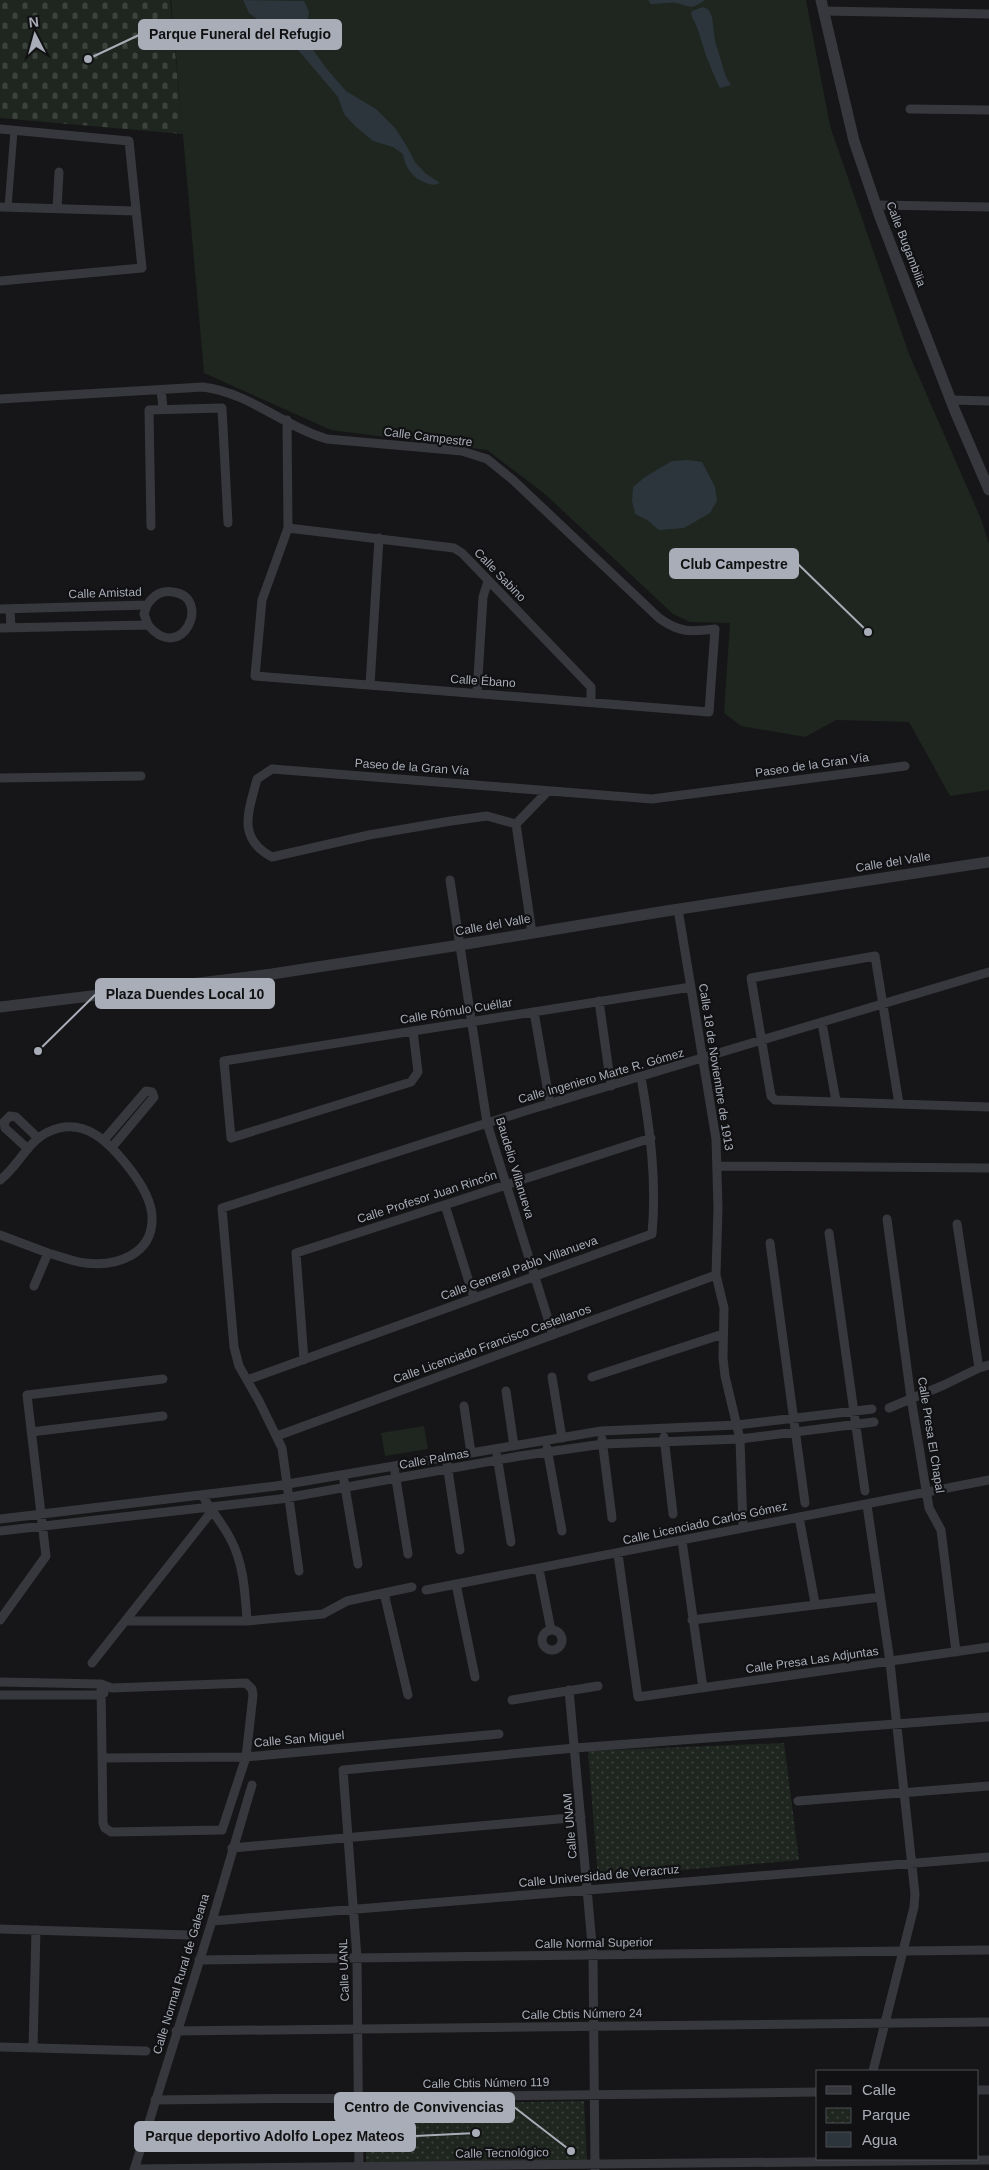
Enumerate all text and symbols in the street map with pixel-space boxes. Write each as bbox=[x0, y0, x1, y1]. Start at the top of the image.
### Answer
north arrow bbox=[10, 10, 60, 60]
text: N bbox=[28, 14, 40, 31]
callout: Parque Funeral del Refugio bbox=[139, 20, 341, 49]
text: Parque Funeral del Refugio bbox=[149, 26, 331, 42]
street label: Calle Bugambilia bbox=[883, 199, 929, 289]
street label: Calle Campestre bbox=[383, 425, 474, 449]
street label: Calle Sabino bbox=[471, 546, 529, 605]
callout: Club Campestre bbox=[670, 549, 798, 578]
text: Club Campestre bbox=[680, 556, 788, 572]
street label: Calle Amistad bbox=[68, 585, 142, 601]
street label: Calle Ébano bbox=[450, 671, 516, 690]
street label: Paseo de la Gran Vía bbox=[754, 750, 870, 780]
street label: Paseo de la Gran Vía bbox=[354, 756, 470, 778]
street label: Calle del Valle bbox=[854, 849, 932, 875]
street label: Calle del Valle bbox=[454, 911, 532, 938]
callout: Plaza Duendes Local 10 bbox=[96, 979, 274, 1008]
street label: Calle 18 de Noviembre de 1913 bbox=[696, 983, 736, 1152]
text: Plaza Duendes Local 10 bbox=[106, 986, 265, 1002]
street label: Calle Rómulo Cuéllar bbox=[399, 995, 513, 1027]
street label: Calle Ingeniero Marte R. Gómez bbox=[516, 1046, 686, 1106]
street label: Baudelio Villanueva bbox=[493, 1116, 537, 1221]
street label: Calle Profesor Juan Rincón bbox=[355, 1168, 499, 1226]
street label: Calle General Pablo Villanueva bbox=[439, 1233, 600, 1303]
street label: Calle Licenciado Francisco Castellanos bbox=[391, 1302, 593, 1386]
street label: Calle Presa El Chapal bbox=[915, 1376, 947, 1494]
street label: Calle Palmas bbox=[398, 1446, 470, 1472]
street label: Calle Licenciado Carlos Gómez bbox=[621, 1499, 789, 1547]
street label: Calle Presa Las Adjuntas bbox=[745, 1644, 879, 1676]
street label: Calle San Miguel bbox=[253, 1728, 345, 1750]
street label: Calle UNAM bbox=[560, 1793, 580, 1859]
street label: Calle Universidad de Veracruz bbox=[518, 1862, 680, 1890]
street label: Calle Normal Rural de Galeana bbox=[150, 1892, 212, 2056]
street label: Calle Normal Superior bbox=[535, 1935, 653, 1951]
street label: Calle UANL bbox=[336, 1938, 352, 2002]
street label: Calle Cbtis Número 24 bbox=[522, 2006, 643, 2022]
legend bbox=[816, 2070, 979, 2160]
street label: Calle Cbtis Número 119 bbox=[423, 2075, 550, 2091]
text: Calle bbox=[862, 2081, 896, 2098]
callout: Centro de Convivencias bbox=[335, 2093, 514, 2122]
text: Centro de Convivencias bbox=[344, 2099, 504, 2115]
text: Parque bbox=[862, 2106, 910, 2123]
callout: Parque deportivo Adolfo Lopez Mateos bbox=[135, 2122, 415, 2151]
text: Parque deportivo Adolfo Lopez Mateos bbox=[145, 2128, 405, 2144]
text: Agua bbox=[862, 2131, 898, 2148]
street label: Calle Tecnológico bbox=[455, 2145, 549, 2161]

